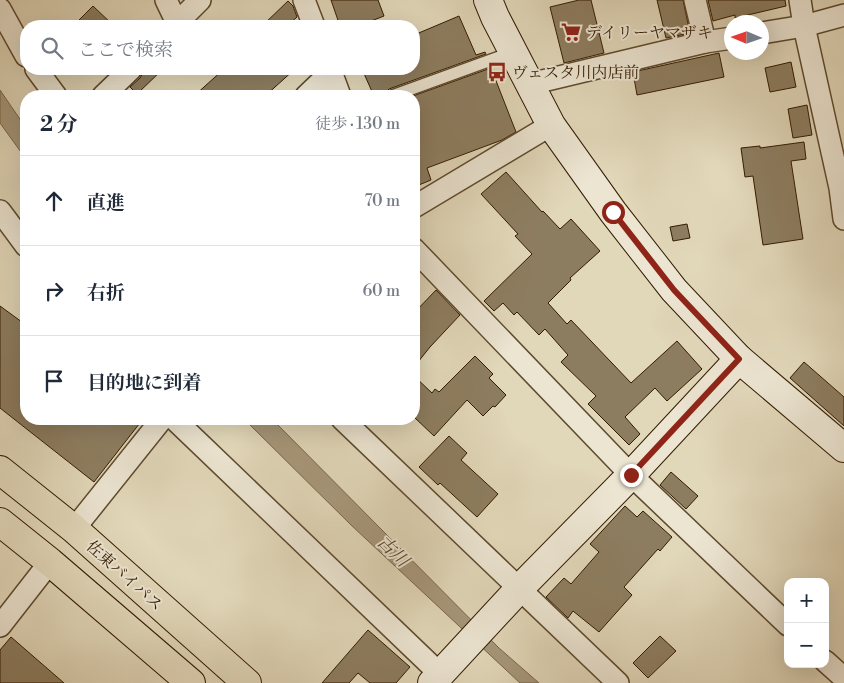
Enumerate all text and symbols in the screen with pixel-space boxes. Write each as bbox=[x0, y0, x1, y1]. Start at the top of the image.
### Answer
north arrow bbox=[724, 15, 769, 60]
search box bbox=[20, 20, 420, 75]
supermarket icon: デイリーヤマザキ bbox=[560, 21, 582, 43]
place label: デイリーヤマザキ bbox=[586, 23, 713, 43]
icon: search bbox=[38, 34, 66, 62]
text: ここで検索 bbox=[78, 38, 173, 62]
bus stop icon: ヴェスタ川内店前 bbox=[486, 61, 508, 83]
place label: ヴェスタ川内店前 bbox=[512, 63, 639, 83]
text: 2 分 bbox=[40, 112, 78, 138]
text: 徒歩 · 130 m bbox=[315, 114, 400, 134]
icon: ahead bbox=[40, 187, 68, 215]
text: 直進 bbox=[87, 191, 125, 215]
text: 70 m bbox=[364, 191, 400, 211]
route start bbox=[602, 201, 625, 224]
icon: right bbox=[40, 277, 68, 305]
text: 右折 bbox=[87, 281, 125, 305]
text: 60 m bbox=[362, 281, 400, 301]
icon: arrive bbox=[40, 367, 68, 395]
text: 目的地に到着 bbox=[87, 371, 201, 395]
route end bbox=[620, 464, 643, 487]
water label: 古川 bbox=[372, 531, 415, 574]
street label: 佐東バイパス bbox=[82, 536, 167, 615]
map controls bbox=[784, 578, 829, 668]
button: + bbox=[784, 578, 829, 623]
button: − bbox=[784, 623, 829, 668]

